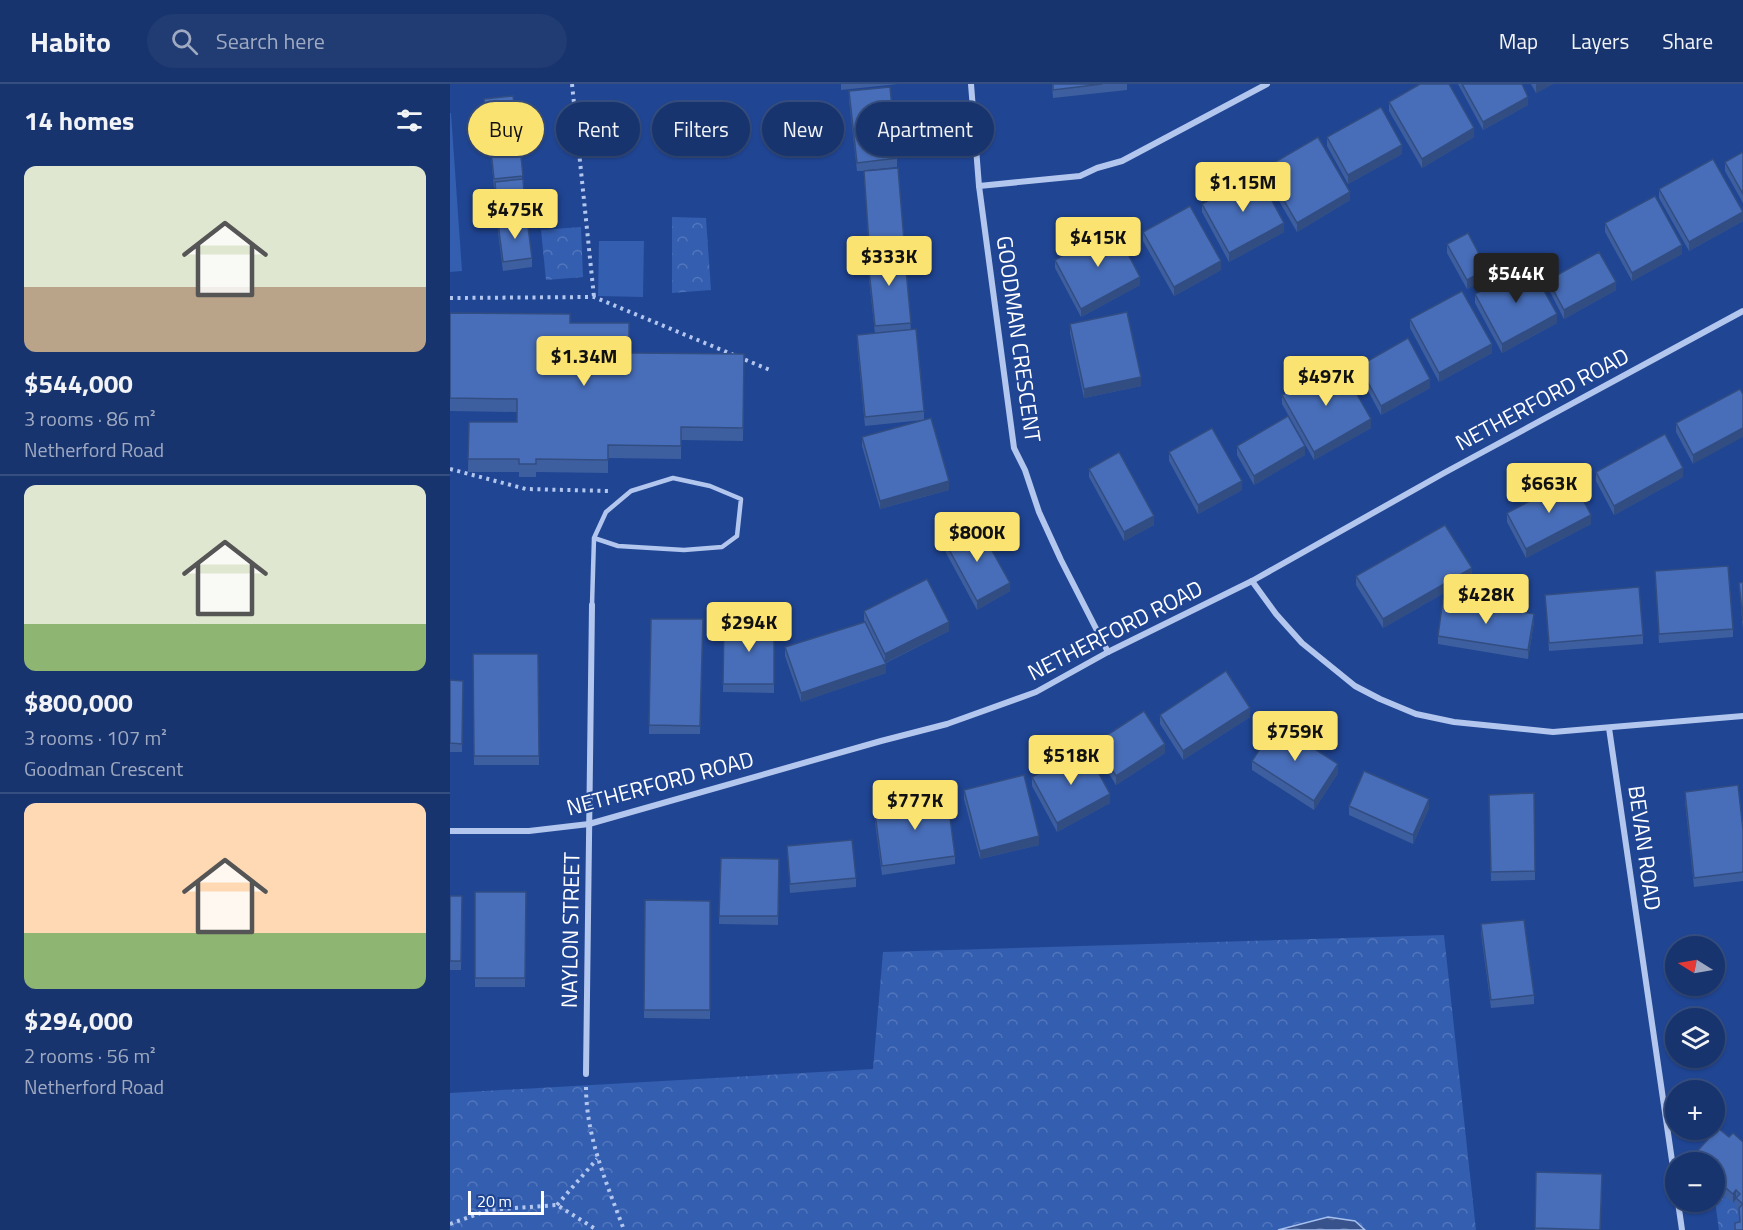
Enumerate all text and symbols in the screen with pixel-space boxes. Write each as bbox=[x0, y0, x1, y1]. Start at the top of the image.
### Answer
search box bbox=[147, 14, 567, 68]
text: Habito bbox=[30, 20, 111, 63]
text: Search here bbox=[216, 24, 325, 58]
icon: search bbox=[168, 25, 201, 58]
text: Map bbox=[1499, 25, 1538, 57]
text: Layers bbox=[1571, 25, 1629, 57]
text: Share bbox=[1662, 25, 1713, 57]
text: 14 homes bbox=[24, 101, 134, 140]
chip: Buy bbox=[468, 102, 544, 156]
chip: Rent bbox=[556, 102, 640, 156]
chip: Filters bbox=[652, 102, 750, 156]
chip: New bbox=[762, 102, 844, 156]
chip: Apartment bbox=[856, 102, 994, 156]
icon: filters bbox=[393, 104, 426, 137]
pin: $1.15M bbox=[1194, 162, 1292, 213]
text: $1.15M bbox=[1209, 166, 1277, 197]
pin: $475K bbox=[473, 189, 557, 240]
text: $475K bbox=[487, 193, 543, 224]
icon: home bbox=[171, 205, 279, 313]
pin: $415K bbox=[1056, 217, 1140, 268]
text: $415K bbox=[1070, 221, 1126, 252]
street label: GOODMAN CRESCENT bbox=[988, 234, 1050, 445]
pin: $333K bbox=[847, 236, 931, 287]
text: $333K bbox=[861, 240, 917, 271]
pin: $544K bbox=[1474, 253, 1558, 304]
text: $544K bbox=[1488, 257, 1544, 288]
pin: $1.34M bbox=[535, 336, 633, 387]
street label: NETHERFORD ROAD bbox=[1449, 339, 1635, 459]
text: $1.34M bbox=[550, 340, 618, 371]
pin: $497K bbox=[1284, 356, 1368, 407]
text: $497K bbox=[1298, 360, 1354, 391]
text: $544,000 bbox=[24, 364, 133, 403]
text: 3 rooms · 86 m² bbox=[24, 403, 156, 434]
text: Netherford Road bbox=[24, 434, 164, 465]
pin: $663K bbox=[1507, 463, 1591, 514]
text: $663K bbox=[1521, 467, 1577, 498]
pin: $800K bbox=[935, 512, 1019, 563]
text: $800K bbox=[949, 516, 1005, 547]
icon: home bbox=[171, 524, 279, 632]
street label: NETHERFORD ROAD bbox=[1021, 571, 1209, 689]
pin: $428K bbox=[1444, 574, 1528, 625]
text: $428K bbox=[1458, 578, 1514, 609]
pin: $294K bbox=[707, 602, 791, 653]
text: $294K bbox=[721, 606, 777, 637]
text: $800,000 bbox=[24, 683, 133, 722]
pin: $759K bbox=[1253, 711, 1337, 762]
text: $759K bbox=[1267, 715, 1323, 746]
text: 3 rooms · 107 m² bbox=[24, 722, 167, 753]
pin: $518K bbox=[1029, 735, 1113, 786]
text: $518K bbox=[1043, 739, 1099, 770]
street label: NETHERFORD ROAD bbox=[563, 742, 757, 824]
text: Goodman Crescent bbox=[24, 753, 183, 784]
pin: $777K bbox=[873, 780, 957, 831]
street label: BEVAN ROAD bbox=[1619, 783, 1671, 913]
text: $777K bbox=[887, 784, 943, 815]
icon: home bbox=[171, 842, 279, 950]
street label: NAYLON STREET bbox=[552, 851, 588, 1008]
north arrow bbox=[1665, 936, 1725, 996]
map controls bbox=[1665, 936, 1725, 1212]
text: $294,000 bbox=[24, 1001, 133, 1040]
button: layers bbox=[1665, 1008, 1725, 1068]
text: 2 rooms · 56 m² bbox=[24, 1040, 156, 1071]
text: Netherford Road bbox=[24, 1071, 164, 1102]
button: + bbox=[1665, 1080, 1725, 1140]
button: − bbox=[1665, 1152, 1725, 1212]
scale bar bbox=[468, 1188, 544, 1216]
text: 20 m bbox=[477, 1189, 512, 1213]

